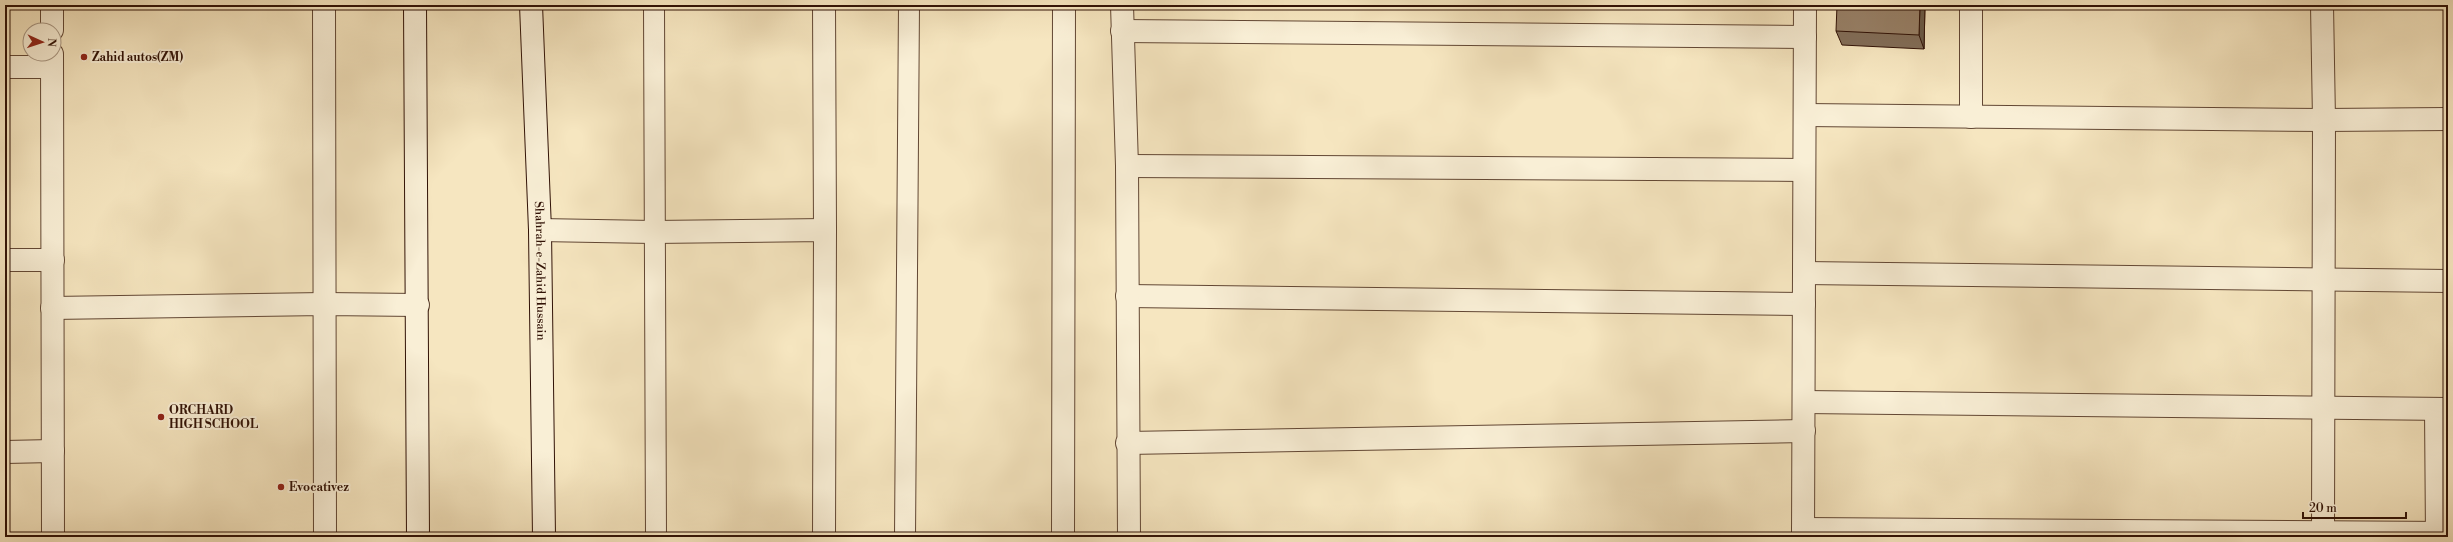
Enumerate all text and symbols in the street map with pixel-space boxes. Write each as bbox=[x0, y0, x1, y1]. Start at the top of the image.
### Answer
north arrow bbox=[22, 22, 62, 62]
text: N bbox=[44, 38, 58, 47]
place label: Zahid autos(ZM) bbox=[92, 50, 183, 65]
marker: Zahid autos(ZM) bbox=[79, 52, 89, 62]
street label: Shahrah-e-Zahid Hussain bbox=[531, 201, 549, 341]
place label: ORCHARD HIGH SCHOOL bbox=[169, 403, 258, 432]
marker: ORCHARD HIGH SCHOOL bbox=[156, 412, 166, 422]
place label: Evocativez bbox=[289, 480, 349, 495]
marker: Evocativez bbox=[276, 482, 286, 492]
scale bar bbox=[2303, 494, 2406, 520]
text: 20 m bbox=[2309, 501, 2337, 516]

